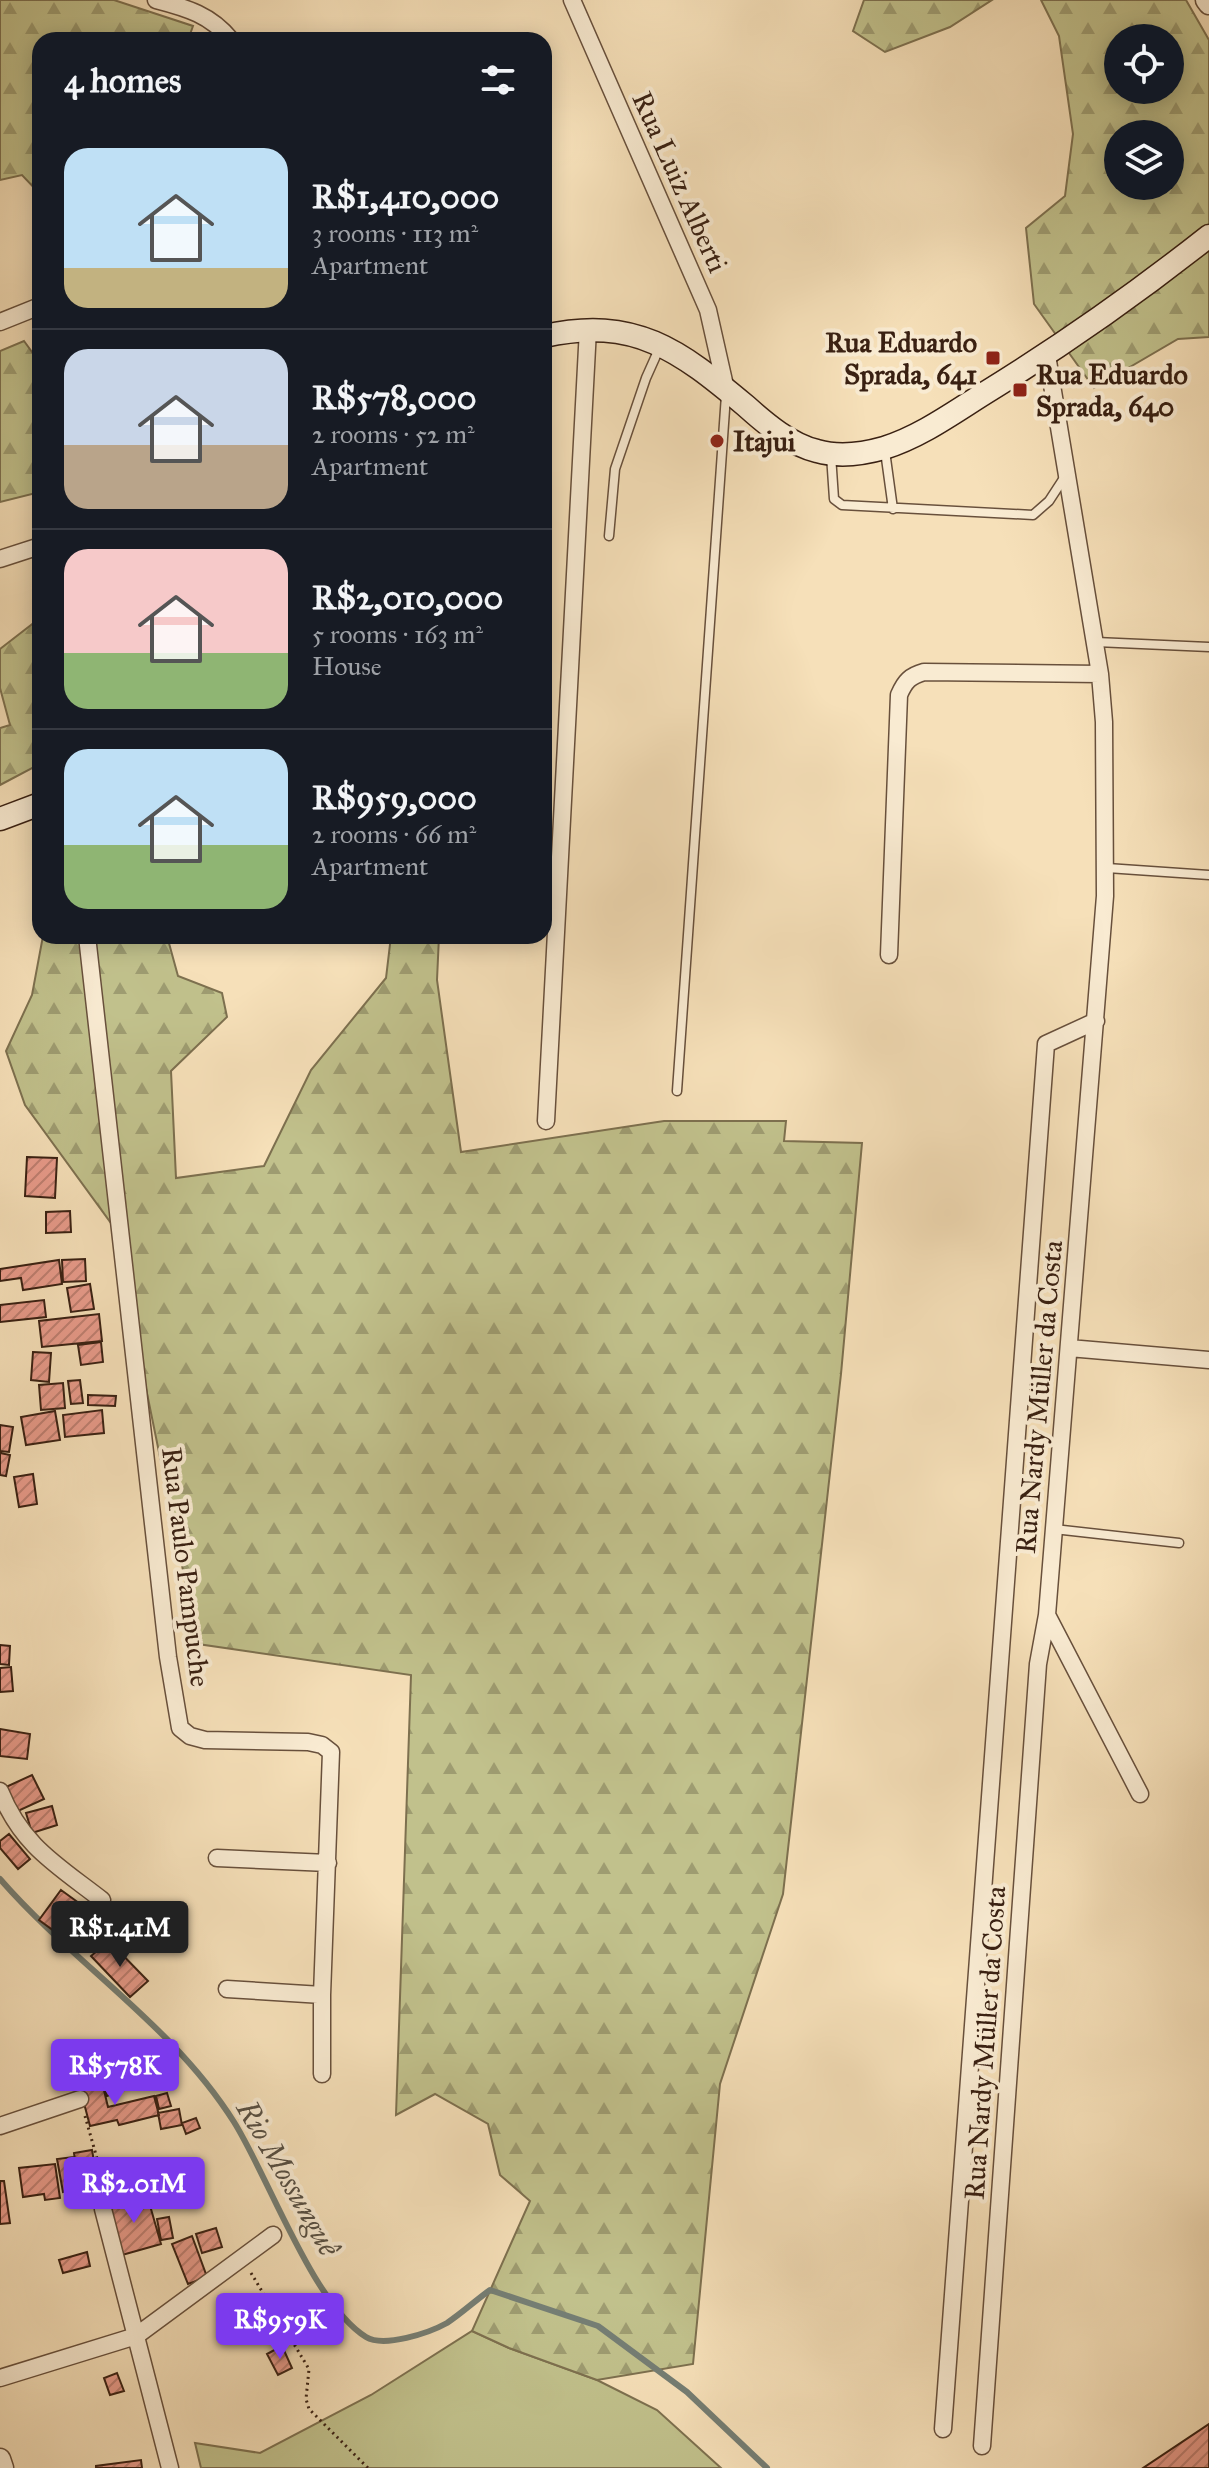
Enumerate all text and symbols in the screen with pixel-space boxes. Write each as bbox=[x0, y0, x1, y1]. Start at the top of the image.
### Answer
map controls bbox=[1104, 24, 1184, 200]
button: locate bbox=[1104, 24, 1184, 104]
icon: filters bbox=[476, 58, 520, 102]
text: 4 homes bbox=[64, 60, 181, 101]
street label: Rua Luiz Alberti bbox=[624, 86, 736, 278]
button: layers bbox=[1104, 120, 1184, 200]
text: R$1,410,000 bbox=[312, 176, 499, 217]
icon: home bbox=[128, 180, 224, 276]
text: 3 rooms · 113 m² bbox=[312, 217, 478, 249]
text: Apartment bbox=[312, 249, 428, 281]
place label: Rua Eduardo Sprada, 641 bbox=[825, 325, 977, 392]
marker: Rua Eduardo Sprada, 641 bbox=[984, 349, 1002, 367]
place label: Rua Eduardo Sprada, 640 bbox=[1036, 357, 1188, 424]
text: R$578,000 bbox=[312, 377, 477, 418]
icon: home bbox=[128, 381, 224, 477]
marker: Rua Eduardo Sprada, 640 bbox=[1011, 381, 1029, 399]
text: 2 rooms · 52 m² bbox=[312, 418, 475, 450]
place label: Itajui bbox=[733, 424, 796, 459]
marker: Itajui bbox=[708, 432, 726, 450]
text: Apartment bbox=[312, 450, 428, 482]
text: R$2,010,000 bbox=[312, 577, 503, 618]
icon: home bbox=[128, 581, 224, 677]
text: 5 rooms · 163 m² bbox=[312, 618, 483, 650]
text: House bbox=[312, 650, 382, 682]
text: R$959,000 bbox=[312, 777, 477, 818]
icon: home bbox=[128, 781, 224, 877]
text: 2 rooms · 66 m² bbox=[312, 818, 476, 850]
text: Apartment bbox=[312, 850, 428, 882]
street label: Rua Nardy Müller da Costa bbox=[1008, 1239, 1070, 1555]
street label: Rua Paulo Pampuche bbox=[154, 1445, 218, 1689]
street label: Rua Nardy Müller da Costa bbox=[957, 1885, 1013, 2201]
pin: R$1.41M bbox=[46, 1901, 194, 1969]
text: R$1.41M bbox=[69, 1911, 171, 1943]
pin: R$578K bbox=[50, 2039, 180, 2107]
text: R$578K bbox=[69, 2049, 161, 2081]
water label: Rio Mossunguê bbox=[228, 2093, 348, 2264]
pin: R$2.01M bbox=[60, 2157, 208, 2225]
text: R$2.01M bbox=[82, 2167, 186, 2199]
pin: R$959K bbox=[215, 2293, 345, 2361]
text: R$959K bbox=[234, 2303, 326, 2335]

